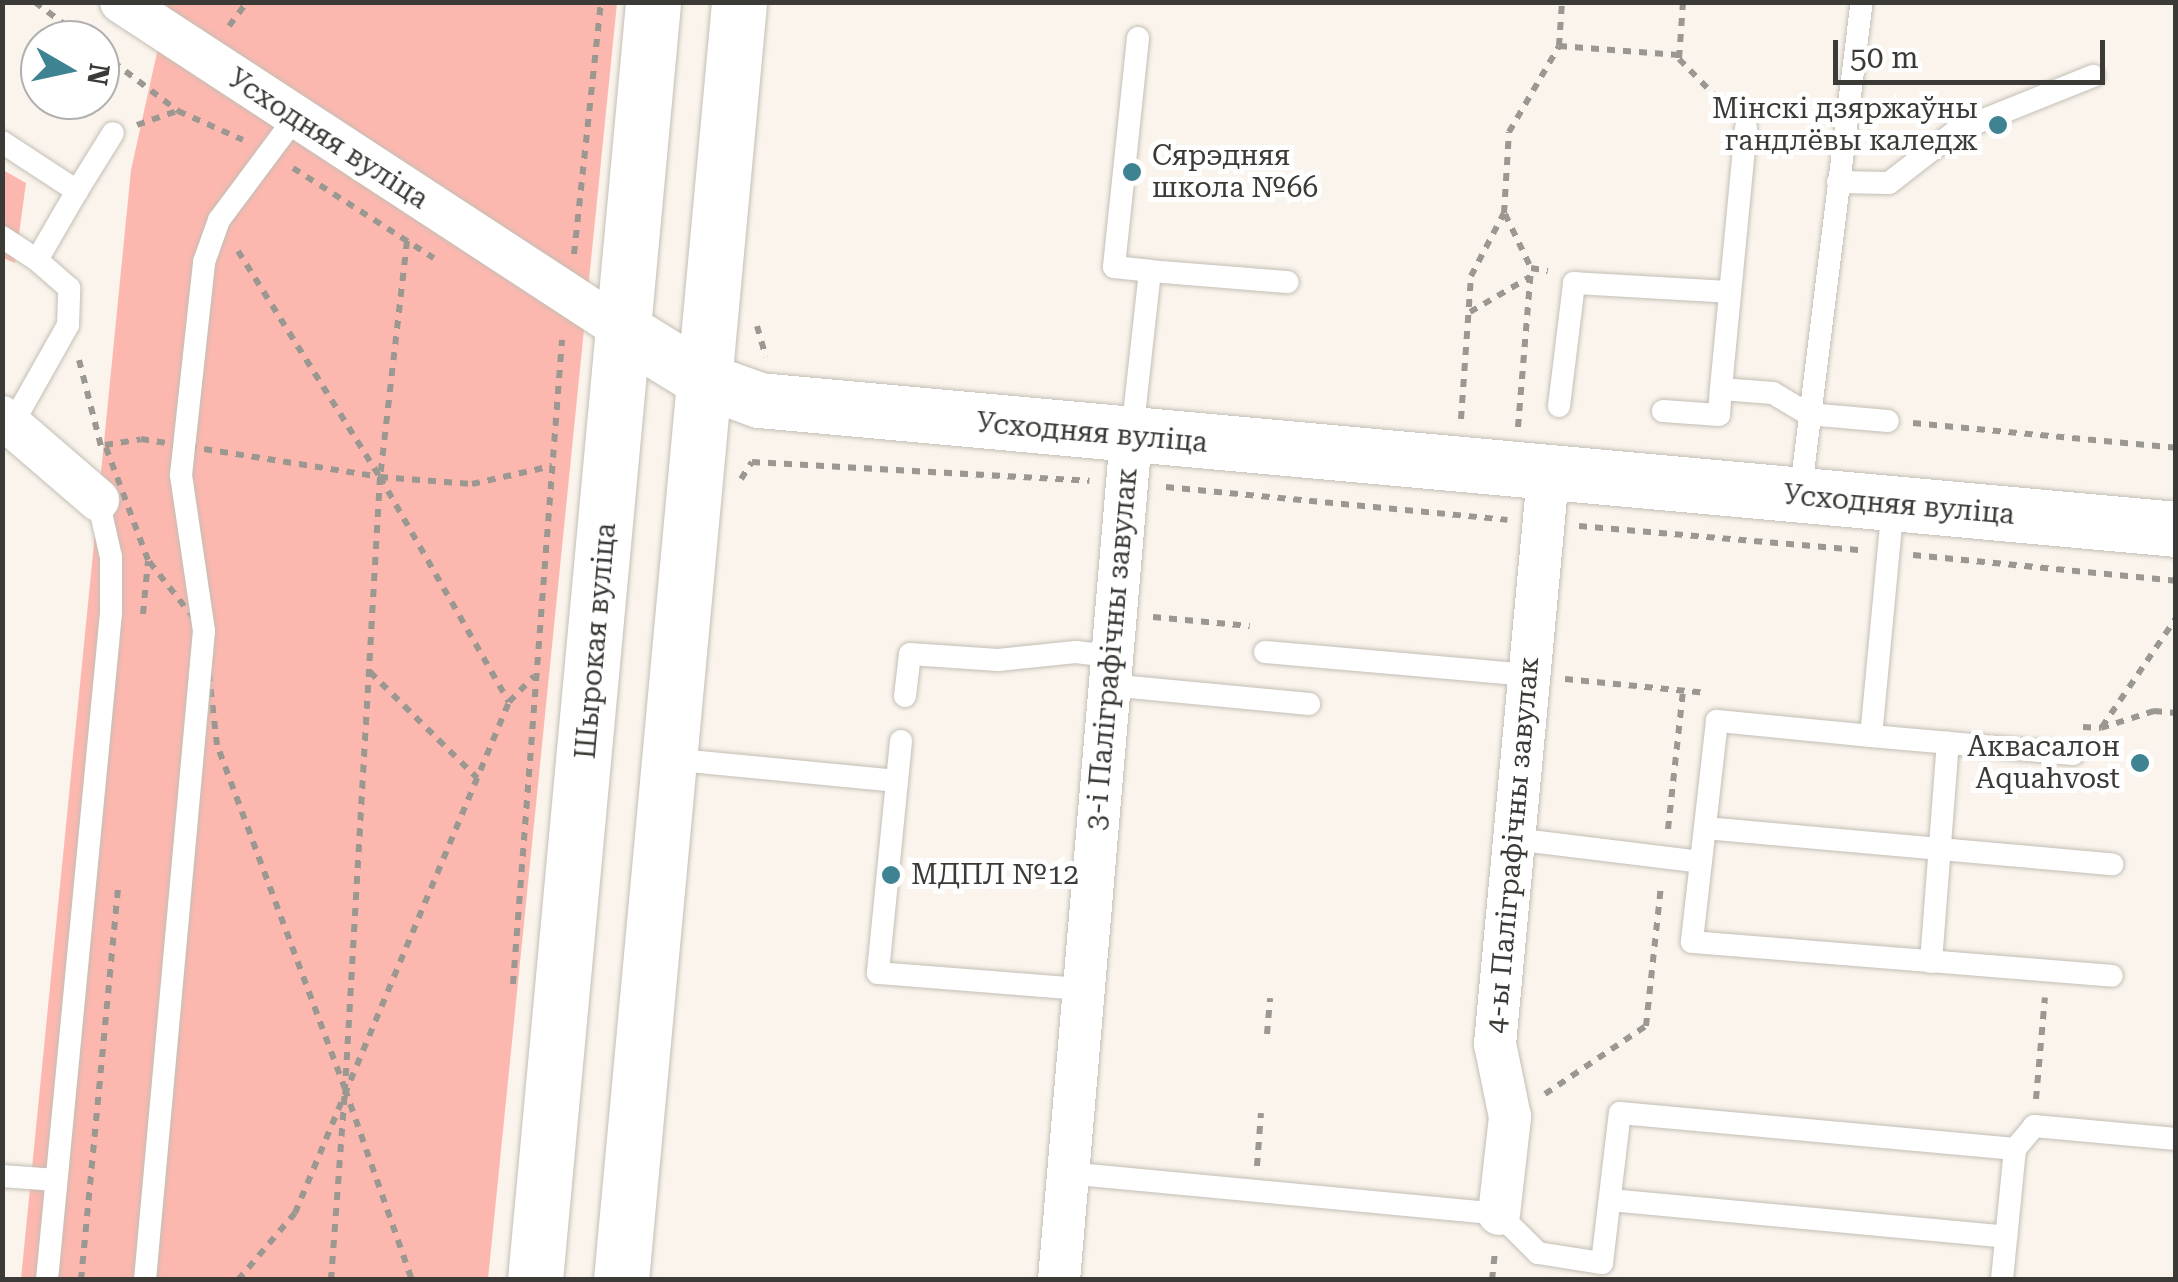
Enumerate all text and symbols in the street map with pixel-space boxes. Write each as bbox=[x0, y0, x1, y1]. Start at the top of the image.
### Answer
north arrow bbox=[20, 20, 120, 120]
scale bar bbox=[1838, 20, 2110, 82]
text: 50 m bbox=[1850, 40, 1919, 75]
text: N bbox=[80, 61, 116, 88]
street label: Усходняя вуліца bbox=[222, 62, 434, 216]
place label: Мінскі дзяржаўны гандлёвы каледж bbox=[1712, 92, 1978, 158]
marker: Мінскі дзяржаўны гандлёвы каледж bbox=[1987, 114, 2009, 136]
place label: Сярэдняя школа №66 bbox=[1152, 139, 1318, 205]
marker: Сярэдняя школа №66 bbox=[1121, 161, 1143, 183]
street label: Усходняя вуліца bbox=[975, 406, 1209, 460]
street label: 3-і Паліграфічны завулак bbox=[1079, 466, 1145, 832]
street label: Усходняя вуліца bbox=[1782, 478, 2016, 532]
street label: Шырокая вуліца bbox=[569, 522, 623, 760]
street label: 4-ы Паліграфічны завулак bbox=[1480, 655, 1546, 1035]
place label: Аквасалон Aquahvost bbox=[1967, 730, 2120, 796]
marker: Аквасалон Aquahvost bbox=[2129, 752, 2151, 774]
place label: МДПЛ №12 bbox=[911, 858, 1079, 892]
marker: МДПЛ №12 bbox=[880, 864, 902, 886]

